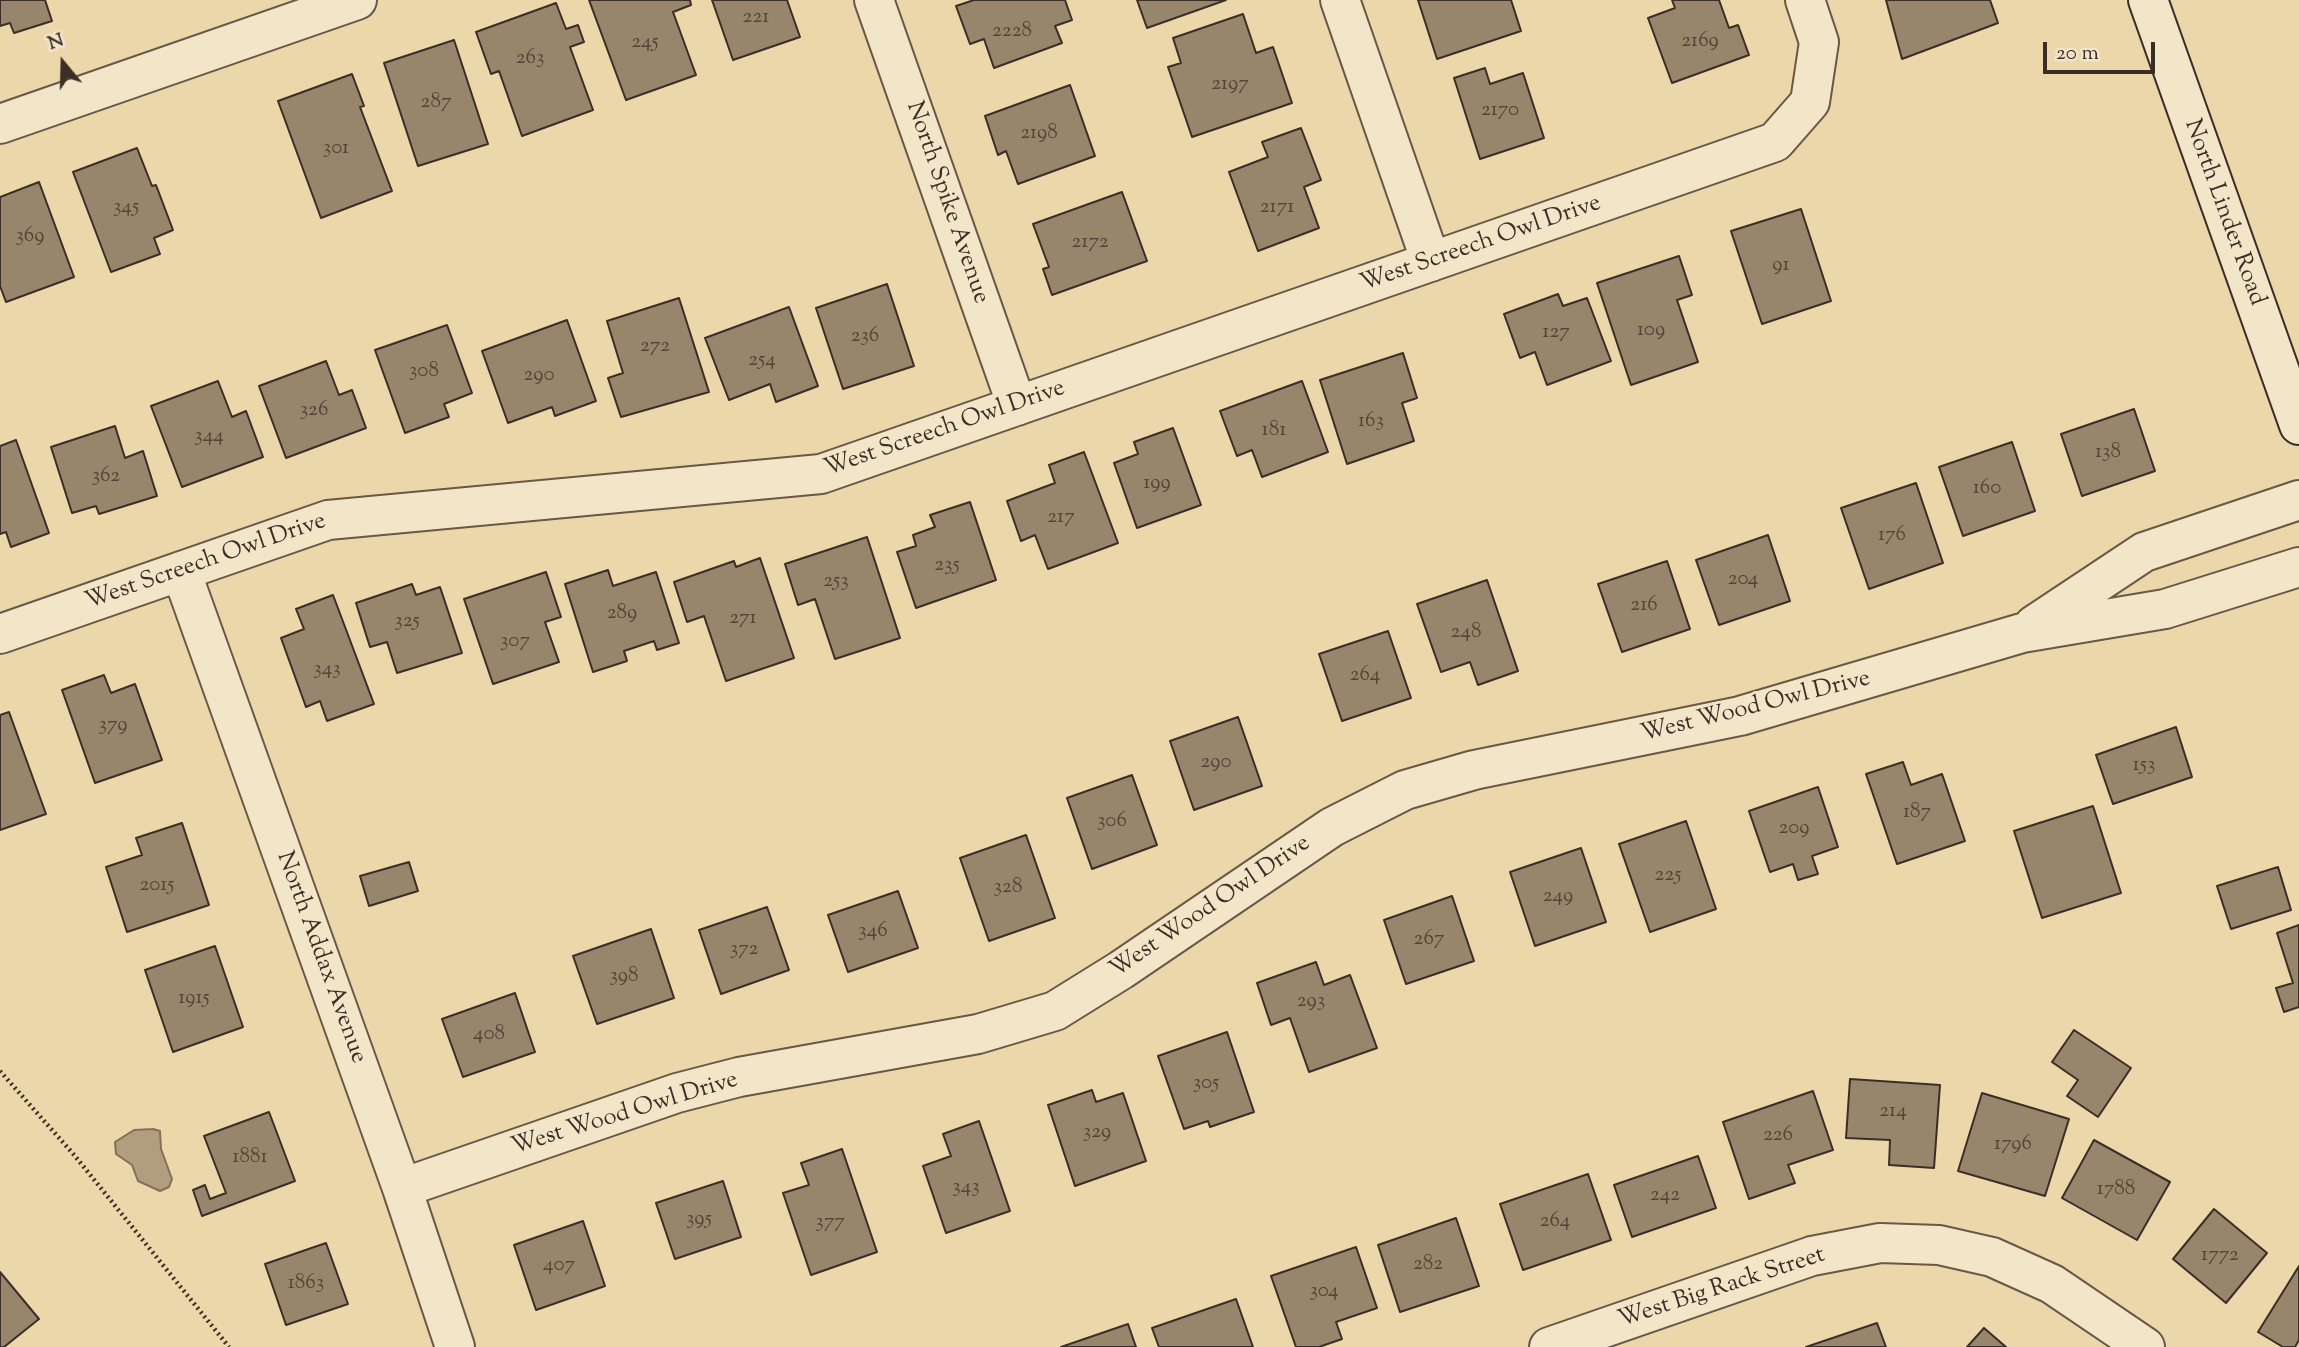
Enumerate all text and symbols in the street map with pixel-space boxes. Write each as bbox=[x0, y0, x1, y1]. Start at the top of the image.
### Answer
house number: 221 bbox=[743, 5, 769, 31]
house number: 2228 bbox=[992, 19, 1032, 45]
text: N bbox=[44, 27, 68, 58]
north arrow bbox=[28, 28, 98, 98]
scale bar bbox=[2047, 28, 2159, 72]
house number: 2169 bbox=[1681, 29, 1719, 55]
house number: 245 bbox=[631, 30, 659, 56]
text: 20 m bbox=[2056, 39, 2099, 69]
house number: 263 bbox=[516, 46, 544, 72]
house number: 2197 bbox=[1211, 72, 1249, 98]
house number: 287 bbox=[421, 90, 451, 116]
street label: North Spike Avenue bbox=[898, 98, 994, 308]
house number: 2170 bbox=[1481, 98, 1519, 124]
street label: North Linder Road bbox=[2176, 116, 2270, 310]
house number: 2198 bbox=[1020, 121, 1058, 147]
house number: 301 bbox=[323, 136, 349, 162]
street label: West Screech Owl Drive bbox=[1357, 190, 1605, 300]
house number: 345 bbox=[113, 195, 139, 221]
house number: 2171 bbox=[1260, 195, 1294, 221]
house number: 369 bbox=[16, 224, 44, 250]
house number: 2172 bbox=[1071, 230, 1109, 256]
house number: 91 bbox=[1772, 253, 1790, 279]
house number: 109 bbox=[1637, 318, 1665, 344]
house number: 127 bbox=[1542, 320, 1570, 346]
house number: 236 bbox=[851, 324, 879, 350]
house number: 272 bbox=[640, 334, 670, 360]
house number: 254 bbox=[748, 348, 776, 374]
house number: 308 bbox=[409, 359, 439, 385]
house number: 290 bbox=[523, 363, 555, 389]
street label: West Screech Owl Drive bbox=[821, 375, 1069, 485]
house number: 326 bbox=[300, 398, 328, 424]
house number: 163 bbox=[1358, 409, 1384, 435]
house number: 181 bbox=[1262, 418, 1286, 444]
house number: 344 bbox=[194, 424, 224, 450]
house number: 138 bbox=[2095, 440, 2121, 466]
house number: 362 bbox=[92, 464, 120, 490]
house number: 199 bbox=[1143, 471, 1171, 497]
house number: 160 bbox=[1973, 476, 2001, 502]
house number: 217 bbox=[1047, 505, 1075, 531]
street label: West Screech Owl Drive bbox=[82, 508, 330, 618]
house number: 176 bbox=[1878, 523, 1906, 549]
house number: 235 bbox=[934, 553, 960, 579]
house number: 204 bbox=[1728, 567, 1758, 593]
house number: 253 bbox=[823, 569, 849, 595]
house number: 216 bbox=[1630, 593, 1658, 619]
house number: 289 bbox=[607, 601, 637, 627]
house number: 271 bbox=[729, 606, 757, 632]
house number: 325 bbox=[394, 609, 420, 635]
house number: 248 bbox=[1451, 620, 1481, 646]
house number: 307 bbox=[500, 629, 530, 655]
house number: 343 bbox=[313, 657, 341, 683]
house number: 264 bbox=[1350, 663, 1380, 689]
street label: West Wood Owl Drive bbox=[1638, 666, 1874, 750]
house number: 379 bbox=[99, 713, 127, 739]
house number: 290 bbox=[1200, 750, 1232, 776]
house number: 153 bbox=[2133, 753, 2155, 779]
house number: 187 bbox=[1903, 800, 1931, 826]
house number: 306 bbox=[1097, 809, 1127, 835]
house number: 209 bbox=[1778, 816, 1810, 842]
street label: West Wood Owl Drive bbox=[1105, 830, 1317, 986]
street label: North Addax Avenue bbox=[268, 848, 372, 1068]
house number: 225 bbox=[1655, 863, 1681, 889]
house number: 2015 bbox=[139, 873, 175, 899]
house number: 328 bbox=[994, 875, 1022, 901]
house number: 249 bbox=[1543, 884, 1573, 910]
house number: 346 bbox=[858, 919, 888, 945]
house number: 267 bbox=[1414, 927, 1444, 953]
house number: 372 bbox=[730, 937, 758, 963]
house number: 398 bbox=[609, 964, 639, 990]
house number: 1915 bbox=[178, 986, 210, 1012]
house number: 293 bbox=[1297, 989, 1325, 1015]
house number: 408 bbox=[473, 1022, 505, 1048]
street label: West Wood Owl Drive bbox=[508, 1067, 742, 1163]
house number: 305 bbox=[1193, 1071, 1219, 1097]
house number: 214 bbox=[1879, 1099, 1907, 1125]
house number: 329 bbox=[1083, 1120, 1111, 1146]
house number: 226 bbox=[1763, 1123, 1793, 1149]
house number: 1796 bbox=[1994, 1132, 2032, 1158]
house number: 1881 bbox=[232, 1145, 268, 1171]
house number: 343 bbox=[952, 1175, 980, 1201]
house number: 1788 bbox=[2097, 1177, 2135, 1203]
house number: 242 bbox=[1650, 1183, 1680, 1209]
house number: 395 bbox=[686, 1207, 712, 1233]
house number: 264 bbox=[1540, 1209, 1570, 1235]
house number: 377 bbox=[815, 1210, 845, 1236]
street label: West Big Rack Street bbox=[1615, 1242, 1829, 1336]
house number: 1772 bbox=[2201, 1243, 2239, 1269]
house number: 282 bbox=[1413, 1252, 1443, 1278]
house number: 407 bbox=[543, 1253, 575, 1279]
house number: 1863 bbox=[288, 1271, 324, 1297]
house number: 304 bbox=[1310, 1279, 1338, 1305]

